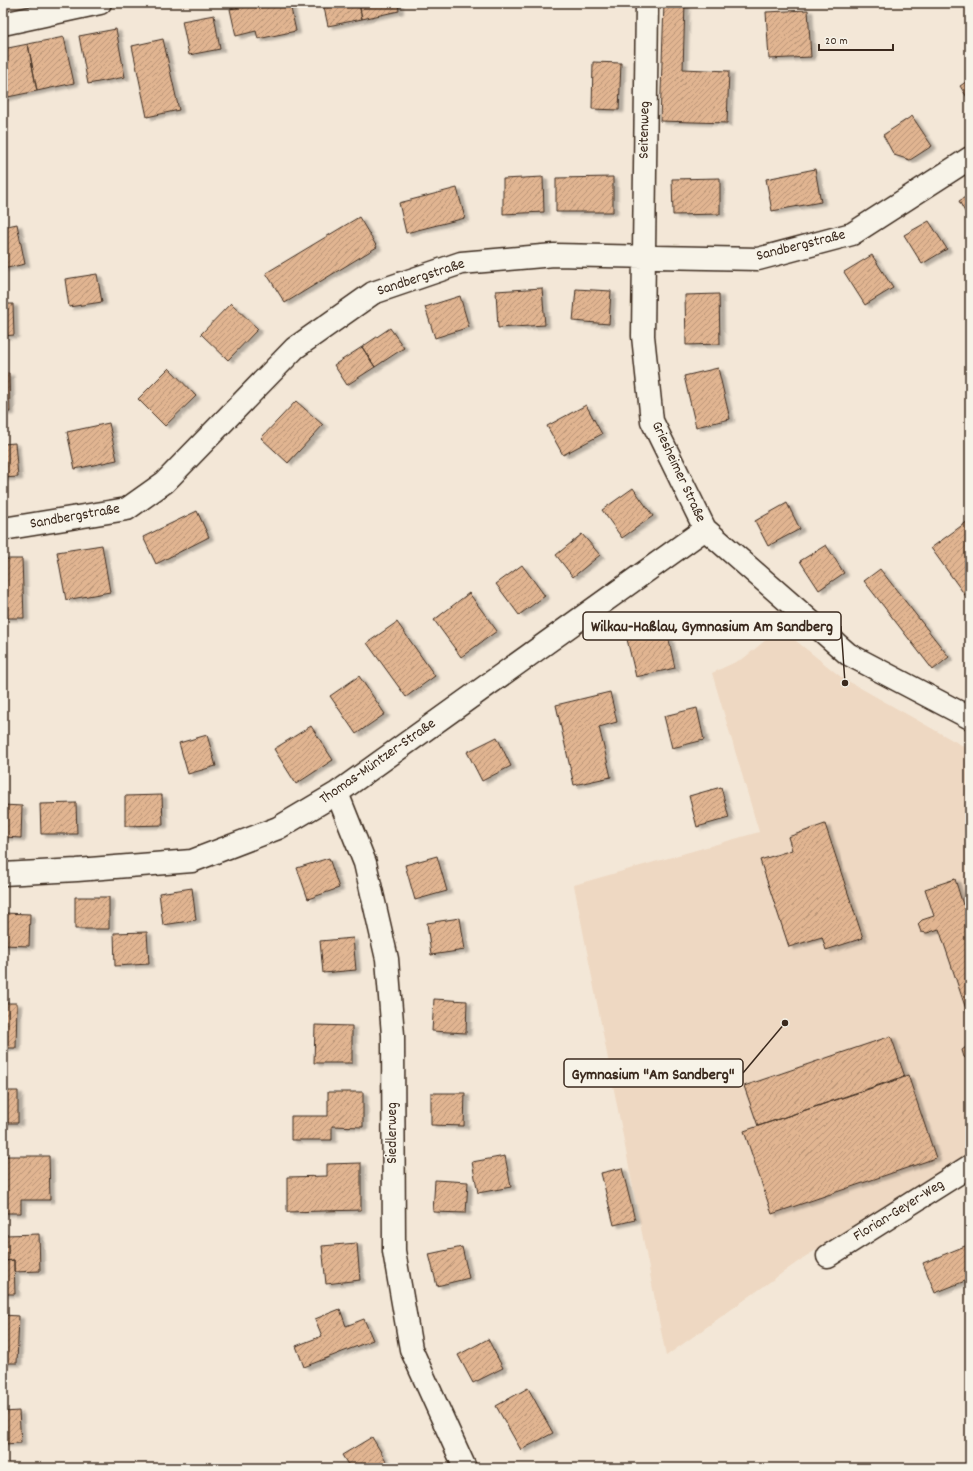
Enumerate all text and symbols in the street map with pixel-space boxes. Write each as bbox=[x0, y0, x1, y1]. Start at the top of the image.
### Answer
scale bar bbox=[819, 26, 893, 52]
text: 20 m bbox=[825, 33, 848, 50]
street label: Seitenweg bbox=[633, 101, 657, 159]
street label: Sandbergstraße bbox=[754, 224, 848, 268]
street label: Sandbergstraße bbox=[374, 253, 468, 303]
street label: Griesheimer Straße bbox=[645, 418, 711, 527]
street label: Sandbergstraße bbox=[28, 498, 122, 536]
callout: Wilkau-Haßlau, Gymnasium Am Sandberg bbox=[583, 612, 841, 640]
text: Wilkau-Haßlau, Gymnasium Am Sandberg bbox=[591, 616, 833, 639]
street label: Thomas-Müntzer-Straße bbox=[315, 713, 441, 810]
callout: Gymnasium "Am Sandberg" bbox=[564, 1059, 743, 1087]
text: Gymnasium "Am Sandberg" bbox=[572, 1064, 735, 1087]
street label: Siedlerweg bbox=[382, 1102, 404, 1164]
street label: Florian-Geyer-Weg bbox=[849, 1174, 949, 1248]

